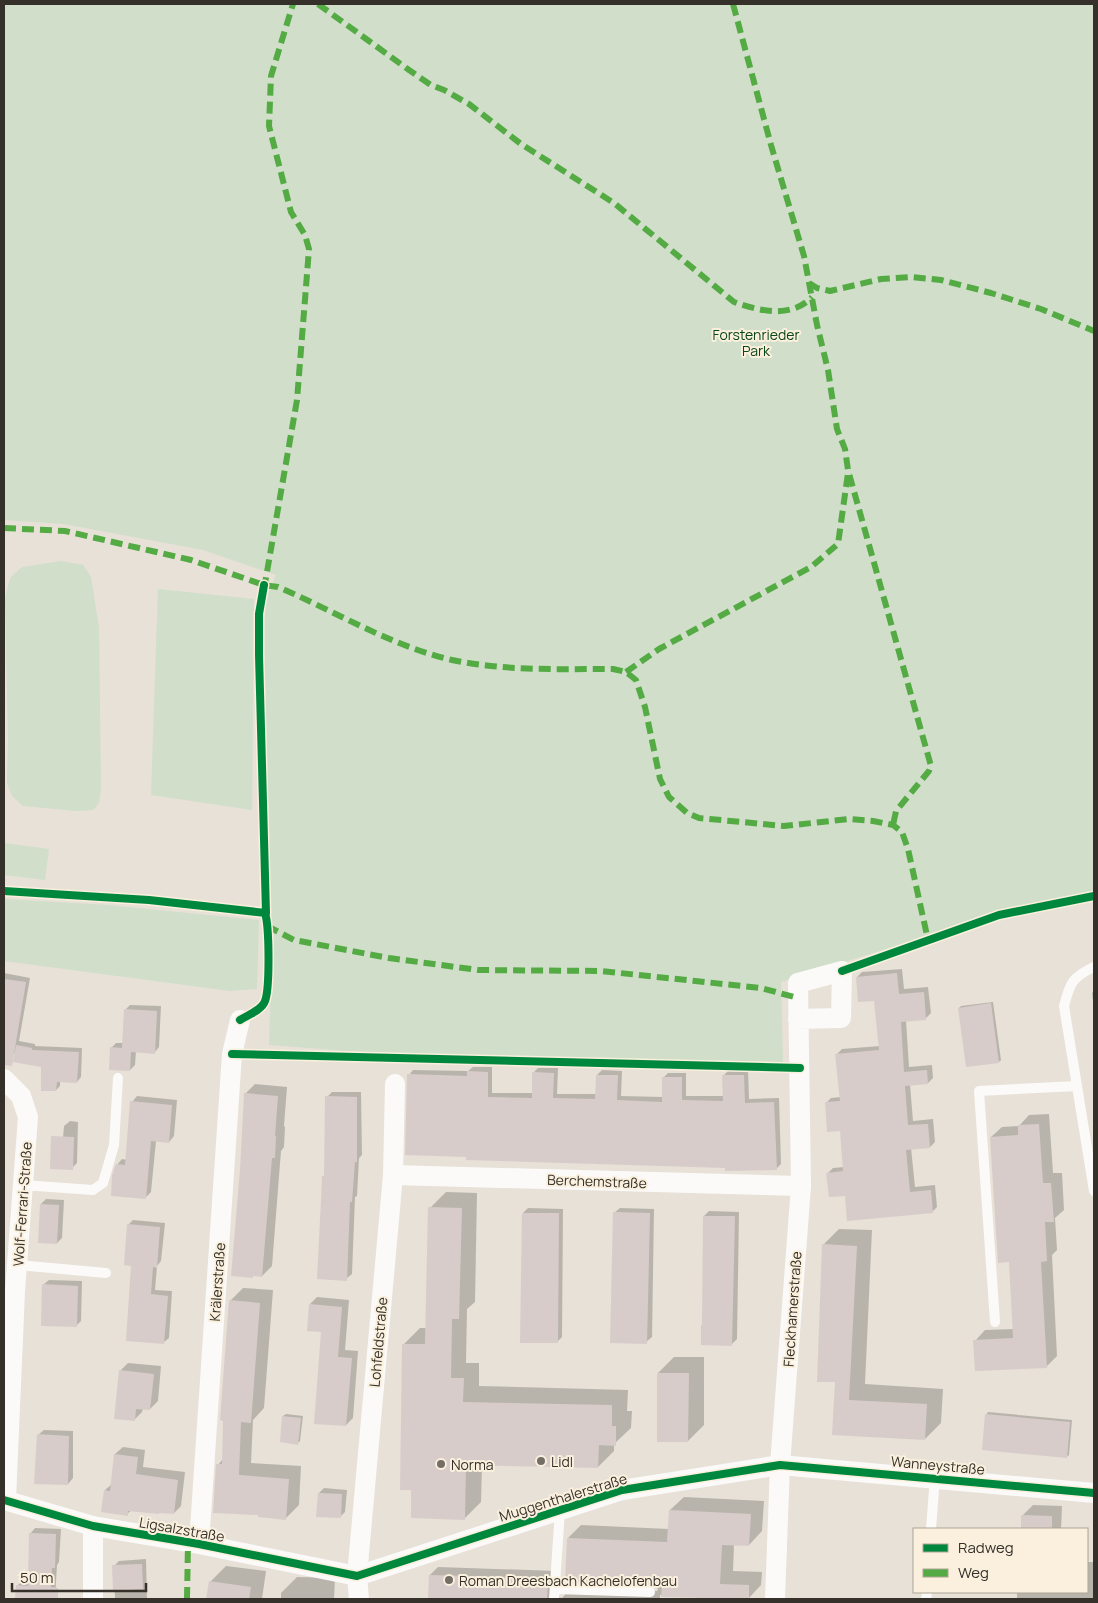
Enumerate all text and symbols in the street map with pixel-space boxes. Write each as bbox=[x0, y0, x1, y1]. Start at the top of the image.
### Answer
park label: Forstenrieder Park bbox=[713, 325, 799, 360]
street label: Wolf-Ferrari-Straße bbox=[8, 1141, 36, 1267]
street label: Berchemstraße bbox=[547, 1170, 647, 1192]
street label: Krälerstraße bbox=[205, 1242, 229, 1322]
street label: Fleckhamerstraße bbox=[778, 1250, 806, 1368]
street label: Lohfeldstraße bbox=[365, 1296, 391, 1388]
street label: Wanneystraße bbox=[890, 1451, 986, 1479]
place label: Lidl bbox=[551, 1452, 573, 1471]
place label: Norma bbox=[451, 1455, 494, 1474]
marker: Lidl bbox=[535, 1455, 547, 1467]
marker: Norma bbox=[435, 1458, 447, 1470]
street label: Muggenthalerstraße bbox=[497, 1468, 629, 1526]
street label: Ligsalzstraße bbox=[138, 1512, 226, 1546]
legend bbox=[913, 1528, 1088, 1593]
text: Radweg bbox=[958, 1537, 1014, 1558]
scale bar bbox=[12, 1560, 146, 1592]
text: Weg bbox=[958, 1562, 989, 1583]
text: 50 m bbox=[20, 1567, 54, 1588]
place label: Roman Dreesbach Kachelofenbau bbox=[459, 1571, 677, 1590]
marker: Roman Dreesbach Kachelofenbau bbox=[443, 1574, 455, 1586]

